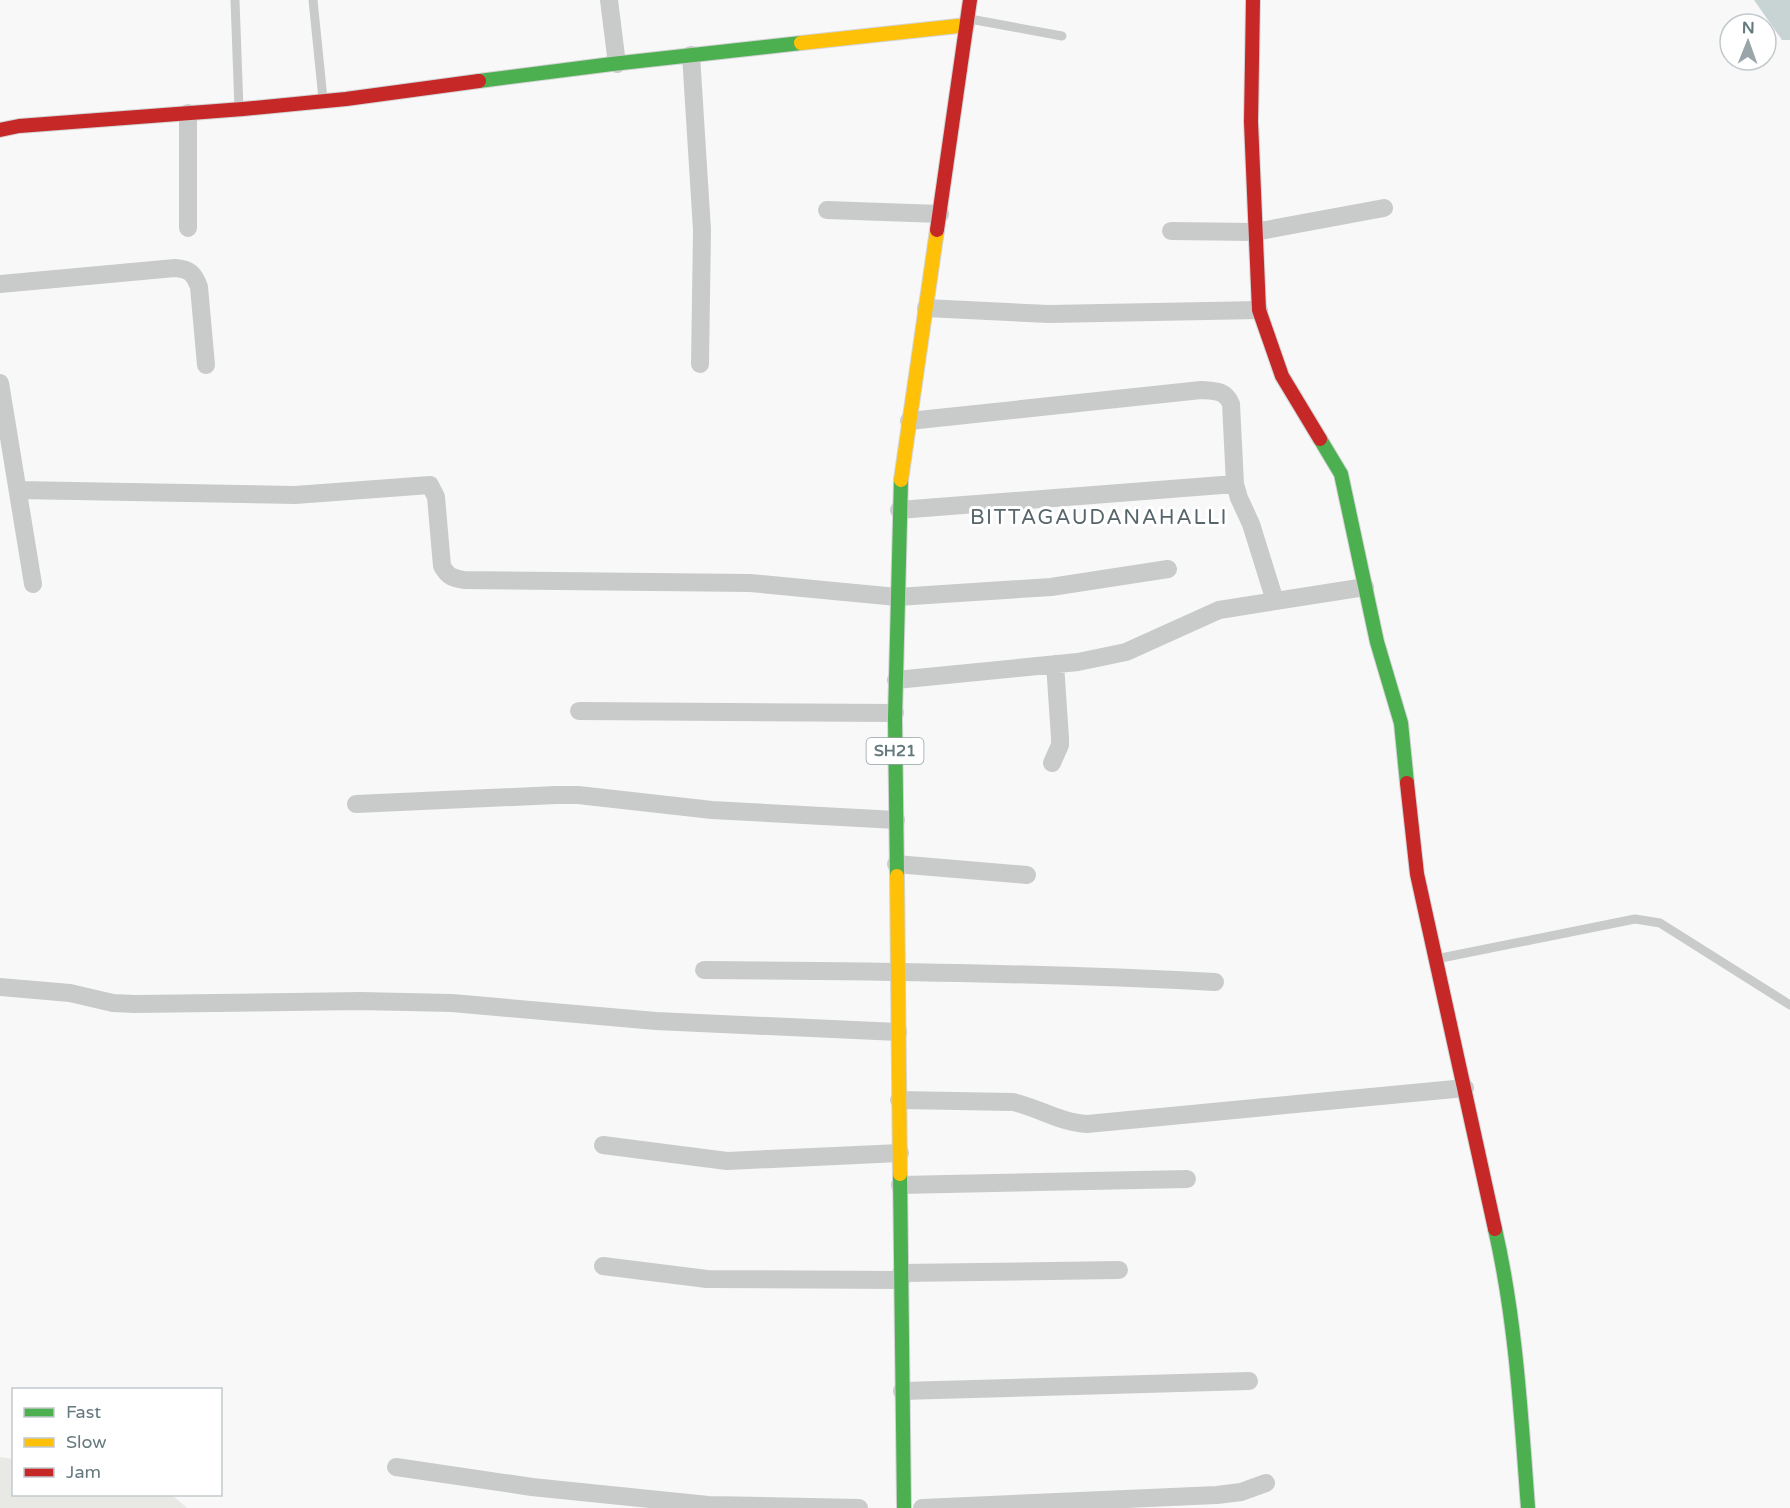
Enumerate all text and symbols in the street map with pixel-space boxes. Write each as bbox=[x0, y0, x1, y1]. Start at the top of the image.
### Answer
north arrow bbox=[1718, 12, 1778, 72]
text: N bbox=[1742, 18, 1755, 38]
district label: BITTAGAUDANAHALLI bbox=[970, 505, 1228, 530]
road number: SH21 bbox=[866, 738, 924, 764]
legend bbox=[12, 1388, 222, 1496]
text: Fast bbox=[66, 1401, 101, 1423]
text: Slow bbox=[66, 1431, 107, 1453]
text: Jam bbox=[66, 1461, 101, 1483]

